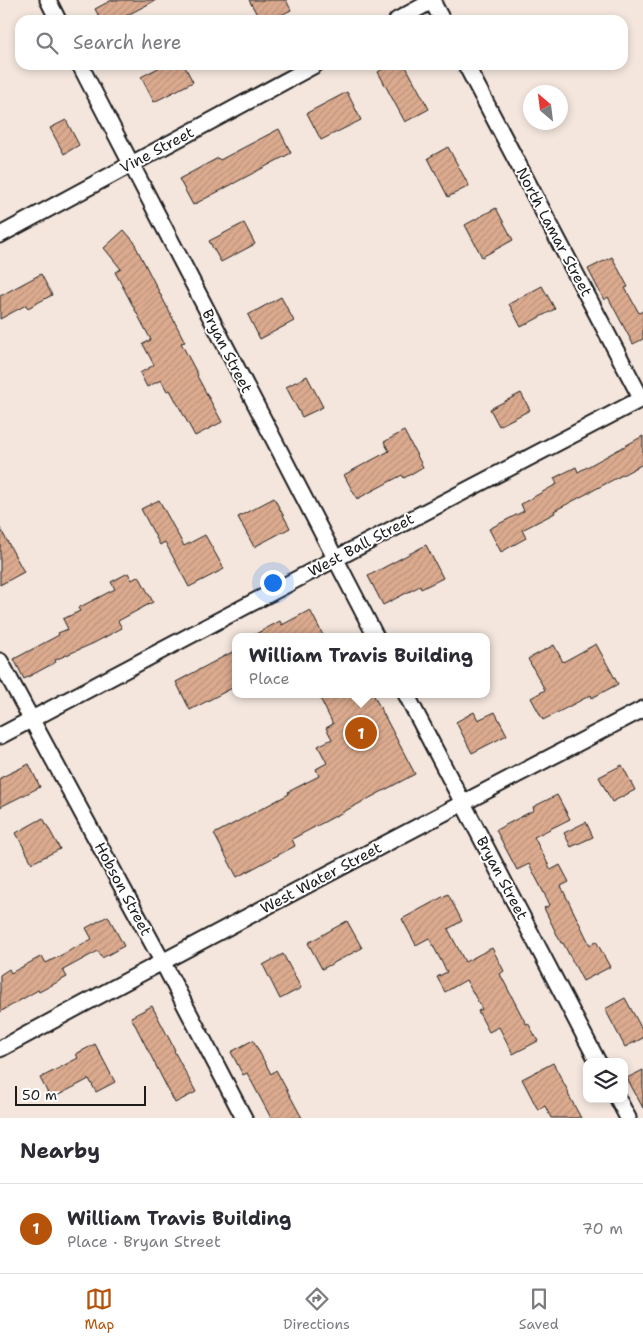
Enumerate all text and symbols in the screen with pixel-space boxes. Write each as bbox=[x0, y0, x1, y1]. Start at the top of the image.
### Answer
search box bbox=[15, 15, 628, 70]
icon: search bbox=[33, 29, 61, 57]
text: Search here bbox=[73, 30, 182, 55]
north arrow bbox=[523, 85, 568, 130]
street label: Vine Street bbox=[117, 122, 197, 178]
street label: North Lamar Street bbox=[512, 164, 596, 300]
street label: Bryan Street bbox=[197, 306, 257, 396]
street label: West Ball Street bbox=[305, 509, 417, 581]
your location bbox=[260, 570, 286, 596]
popup bbox=[232, 633, 490, 698]
text: William Travis Building bbox=[249, 643, 473, 668]
text: Place bbox=[249, 668, 290, 689]
pin: 1 bbox=[345, 714, 377, 752]
street label: Bryan Street bbox=[472, 833, 532, 923]
street label: West Water Street bbox=[257, 838, 385, 918]
street label: Hobson Street bbox=[90, 839, 156, 939]
map controls bbox=[583, 1058, 628, 1103]
button: layers bbox=[583, 1058, 628, 1103]
scale bar bbox=[15, 1083, 146, 1106]
text: 50 m bbox=[22, 1086, 57, 1104]
text: Nearby bbox=[20, 1137, 100, 1165]
text: William Travis Building bbox=[67, 1206, 291, 1231]
text: 1 bbox=[32, 1218, 40, 1239]
text: 70 m bbox=[582, 1218, 623, 1239]
text: Place · Bryan Street bbox=[67, 1231, 221, 1252]
tab: Map bbox=[84, 1285, 114, 1333]
tab: Directions bbox=[283, 1285, 350, 1333]
tab: Saved bbox=[519, 1285, 559, 1333]

